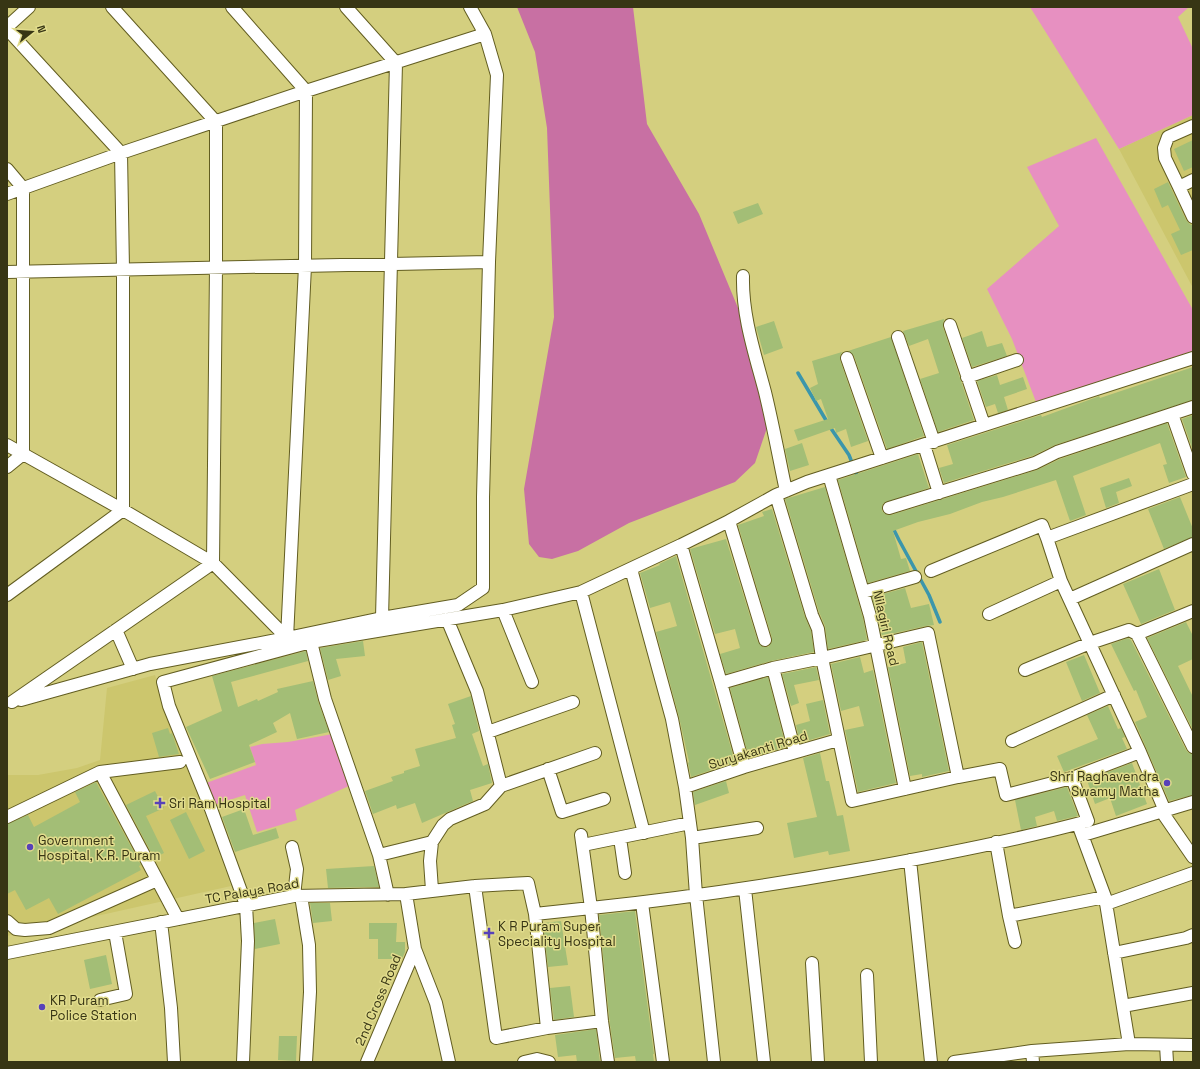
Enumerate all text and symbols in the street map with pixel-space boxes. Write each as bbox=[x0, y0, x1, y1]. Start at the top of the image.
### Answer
north arrow bbox=[12, 12, 52, 52]
text: N bbox=[34, 24, 49, 35]
street label: Nilagiri Road bbox=[869, 588, 903, 668]
street label: Suryakanti Road bbox=[706, 727, 810, 773]
place label: Shri Raghavendra Swamy Matha bbox=[1050, 768, 1160, 800]
marker: Shri Raghavendra Swamy Matha bbox=[1162, 778, 1172, 788]
place label: Sri Ram Hospital bbox=[169, 795, 270, 812]
marker: Sri Ram Hospital bbox=[154, 797, 166, 809]
place label: Government Hospital, K.R. Puram bbox=[38, 832, 160, 864]
marker: Government Hospital, K.R. Puram bbox=[25, 842, 35, 852]
street label: TC Palaya Road bbox=[204, 874, 300, 908]
place label: K R Puram Super Speciality Hospital bbox=[498, 918, 616, 950]
marker: K R Puram Super Speciality Hospital bbox=[483, 927, 495, 939]
street label: 2nd Cross Road bbox=[351, 952, 405, 1048]
place label: KR Puram Police Station bbox=[50, 992, 137, 1024]
marker: KR Puram Police Station bbox=[37, 1002, 47, 1012]

